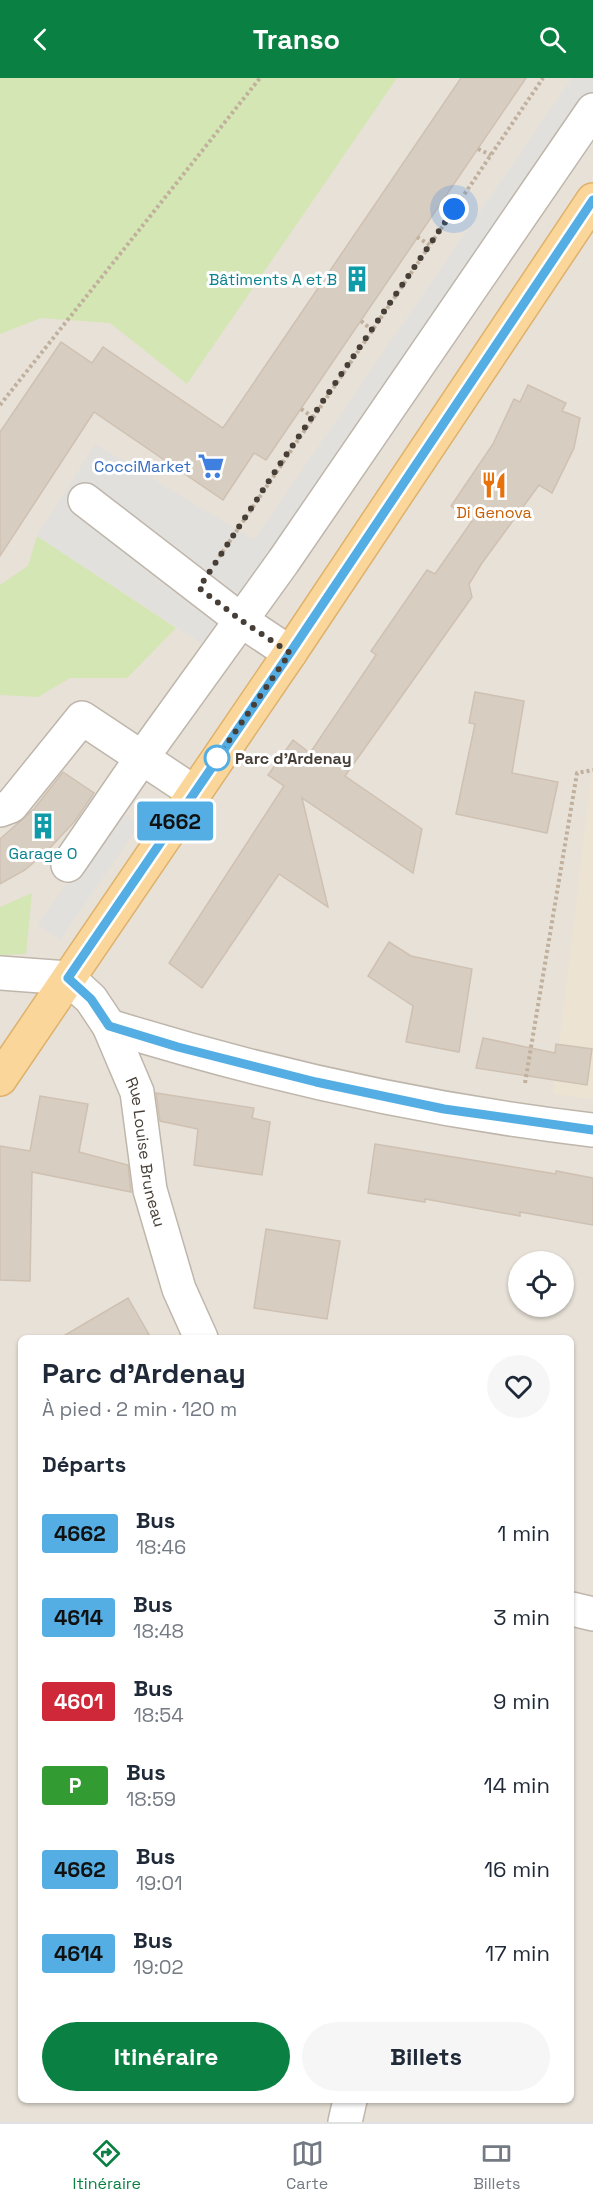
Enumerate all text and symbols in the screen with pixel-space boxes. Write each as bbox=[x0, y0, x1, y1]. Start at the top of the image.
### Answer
text: Transo bbox=[253, 22, 340, 57]
icon: back bbox=[24, 23, 57, 56]
icon: search bbox=[536, 23, 569, 56]
your location bbox=[439, 194, 469, 224]
building icon: Bâtiments A et B bbox=[342, 264, 372, 294]
place label: Bâtiments A et B bbox=[209, 269, 337, 290]
supermarket icon: CocciMarket bbox=[196, 451, 226, 481]
place label: CocciMarket bbox=[94, 456, 191, 477]
restaurant icon: Di Genova bbox=[479, 470, 509, 500]
place label: Di Genova bbox=[456, 502, 532, 523]
marker: Parc d'Ardenay bbox=[204, 745, 230, 771]
place label: Parc d'Ardenay bbox=[235, 748, 352, 769]
line badge: 4662 bbox=[133, 802, 217, 840]
text: 4662 bbox=[149, 808, 201, 835]
building icon: Garage O bbox=[28, 811, 58, 841]
place label: Garage O bbox=[8, 843, 78, 864]
street label: Rue Louise Bruneau bbox=[121, 1074, 170, 1229]
map controls bbox=[508, 1251, 574, 1317]
button: locate bbox=[508, 1251, 574, 1317]
text: Parc d'Ardenay bbox=[42, 1355, 246, 1391]
button: heart bbox=[487, 1355, 550, 1418]
text: À pied · 2 min · 120 m bbox=[42, 1396, 237, 1422]
text: Départs bbox=[42, 1450, 126, 1478]
text: Bus bbox=[136, 1506, 175, 1534]
text: 1 min bbox=[497, 1519, 550, 1547]
text: 4662 bbox=[54, 1520, 106, 1547]
text: 18:46 bbox=[136, 1534, 186, 1560]
text: Bus bbox=[133, 1590, 173, 1618]
text: 3 min bbox=[493, 1603, 550, 1631]
text: 4614 bbox=[54, 1604, 103, 1631]
text: 18:48 bbox=[133, 1618, 184, 1644]
text: Bus bbox=[133, 1674, 173, 1702]
text: 9 min bbox=[493, 1687, 550, 1715]
text: 4601 bbox=[54, 1688, 103, 1715]
text: 18:54 bbox=[133, 1702, 184, 1728]
text: Bus bbox=[126, 1758, 166, 1786]
text: 14 min bbox=[484, 1771, 550, 1799]
text: P bbox=[69, 1772, 81, 1799]
text: 18:59 bbox=[126, 1786, 176, 1812]
text: Bus bbox=[136, 1842, 175, 1870]
text: 16 min bbox=[484, 1855, 550, 1883]
text: 4662 bbox=[54, 1856, 106, 1883]
text: 19:01 bbox=[136, 1870, 183, 1896]
text: Bus bbox=[133, 1926, 173, 1954]
text: 17 min bbox=[485, 1939, 550, 1967]
text: 4614 bbox=[54, 1940, 103, 1967]
text: 19:02 bbox=[133, 1954, 184, 1980]
button: Itinéraire bbox=[42, 2022, 290, 2091]
button: Billets bbox=[302, 2022, 550, 2091]
tab: Itinéraire bbox=[73, 2137, 141, 2194]
tab: Carte bbox=[286, 2137, 328, 2194]
tab: Billets bbox=[473, 2137, 520, 2194]

